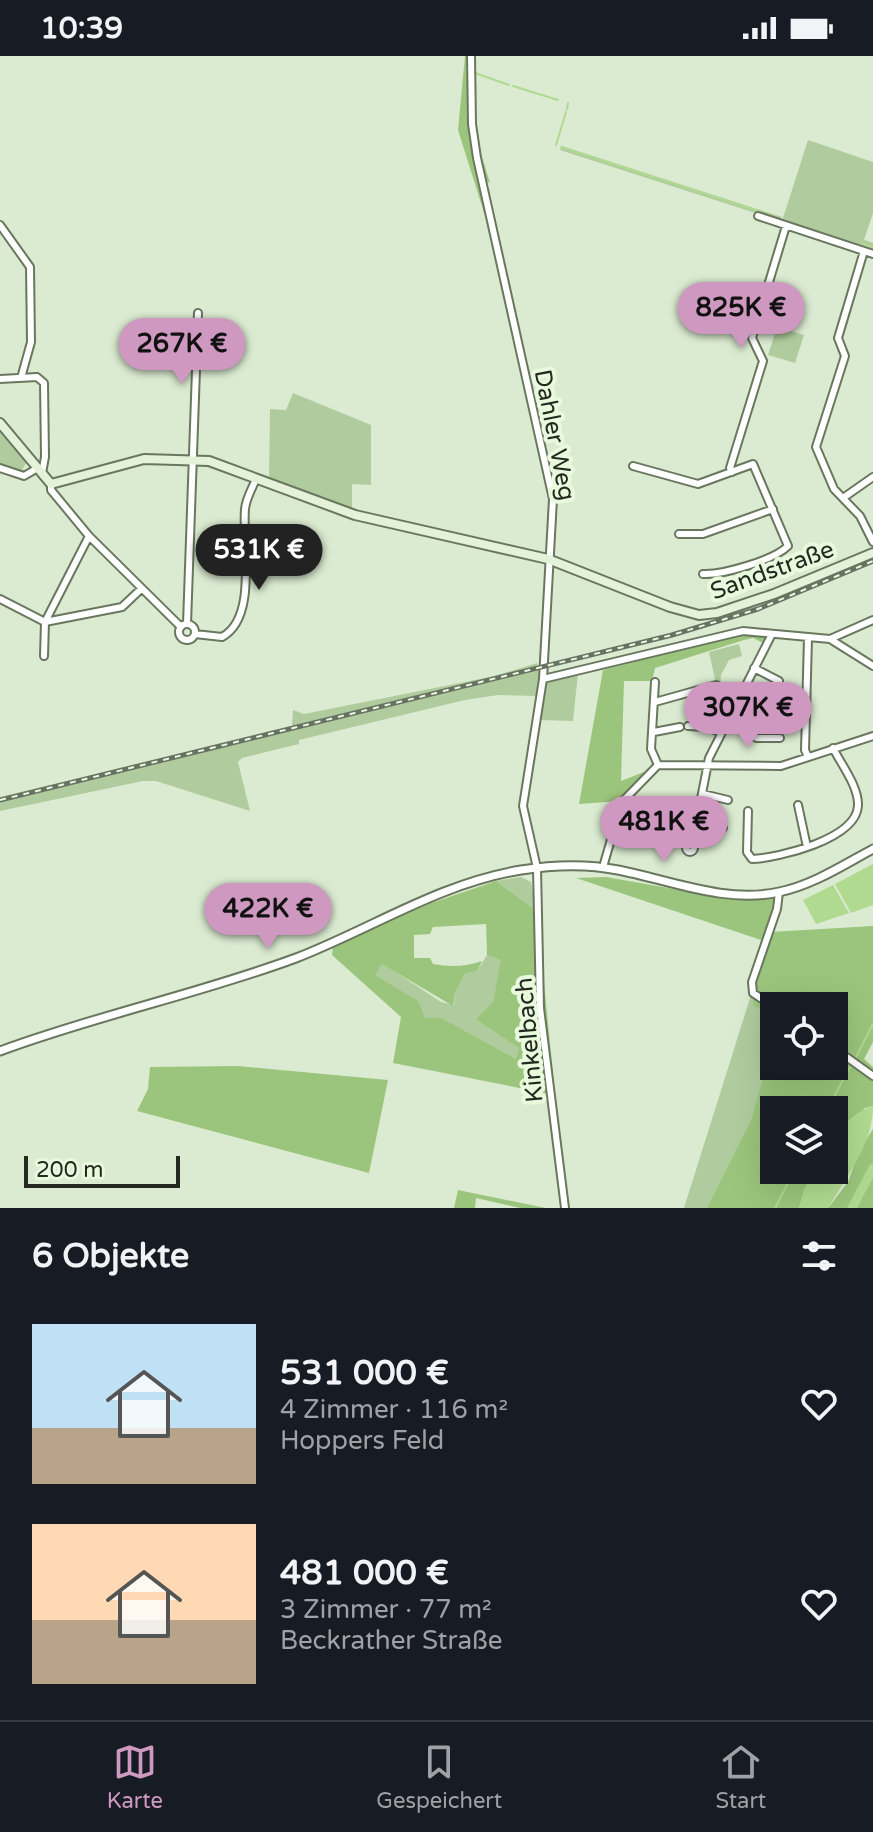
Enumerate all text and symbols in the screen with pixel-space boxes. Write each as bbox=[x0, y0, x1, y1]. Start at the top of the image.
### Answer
text: 10:39 bbox=[40, 10, 123, 47]
pin: 825K € bbox=[676, 282, 806, 350]
text: 825K € bbox=[696, 292, 786, 323]
pin: 267K € bbox=[117, 318, 247, 386]
text: 267K € bbox=[137, 328, 227, 359]
street label: Dahler Weg bbox=[528, 367, 581, 503]
pin: 531K € bbox=[194, 524, 324, 592]
text: 531K € bbox=[214, 534, 304, 565]
street label: Sandstraße bbox=[706, 535, 838, 606]
pin: 307K € bbox=[683, 682, 813, 750]
text: 307K € bbox=[703, 692, 793, 723]
pin: 481K € bbox=[599, 796, 729, 864]
text: 481K € bbox=[619, 806, 709, 837]
pin: 422K € bbox=[203, 883, 333, 951]
text: 422K € bbox=[223, 893, 313, 924]
street label: Kinkelbach bbox=[510, 976, 549, 1104]
map controls bbox=[760, 992, 848, 1184]
button: locate bbox=[760, 992, 848, 1080]
button: layers bbox=[760, 1096, 848, 1184]
scale bar bbox=[24, 1152, 180, 1188]
text: 200 m bbox=[36, 1157, 103, 1183]
icon: filters bbox=[797, 1234, 841, 1278]
text: 6 Objekte bbox=[32, 1236, 189, 1277]
text: 531 000 € bbox=[280, 1353, 449, 1394]
icon: home bbox=[96, 1356, 192, 1452]
icon: heart bbox=[797, 1382, 841, 1426]
text: 4 Zimmer · 116 m² bbox=[280, 1394, 508, 1425]
text: Hoppers Feld bbox=[280, 1425, 444, 1456]
text: 481 000 € bbox=[280, 1553, 449, 1594]
icon: home bbox=[96, 1556, 192, 1652]
icon: heart bbox=[797, 1582, 841, 1626]
text: 3 Zimmer · 77 m² bbox=[280, 1594, 492, 1625]
text: Beckrather Straße bbox=[280, 1625, 503, 1656]
tab: Karte bbox=[107, 1740, 163, 1814]
tab: Gespeichert bbox=[376, 1740, 502, 1814]
tab: Start bbox=[716, 1740, 766, 1814]

